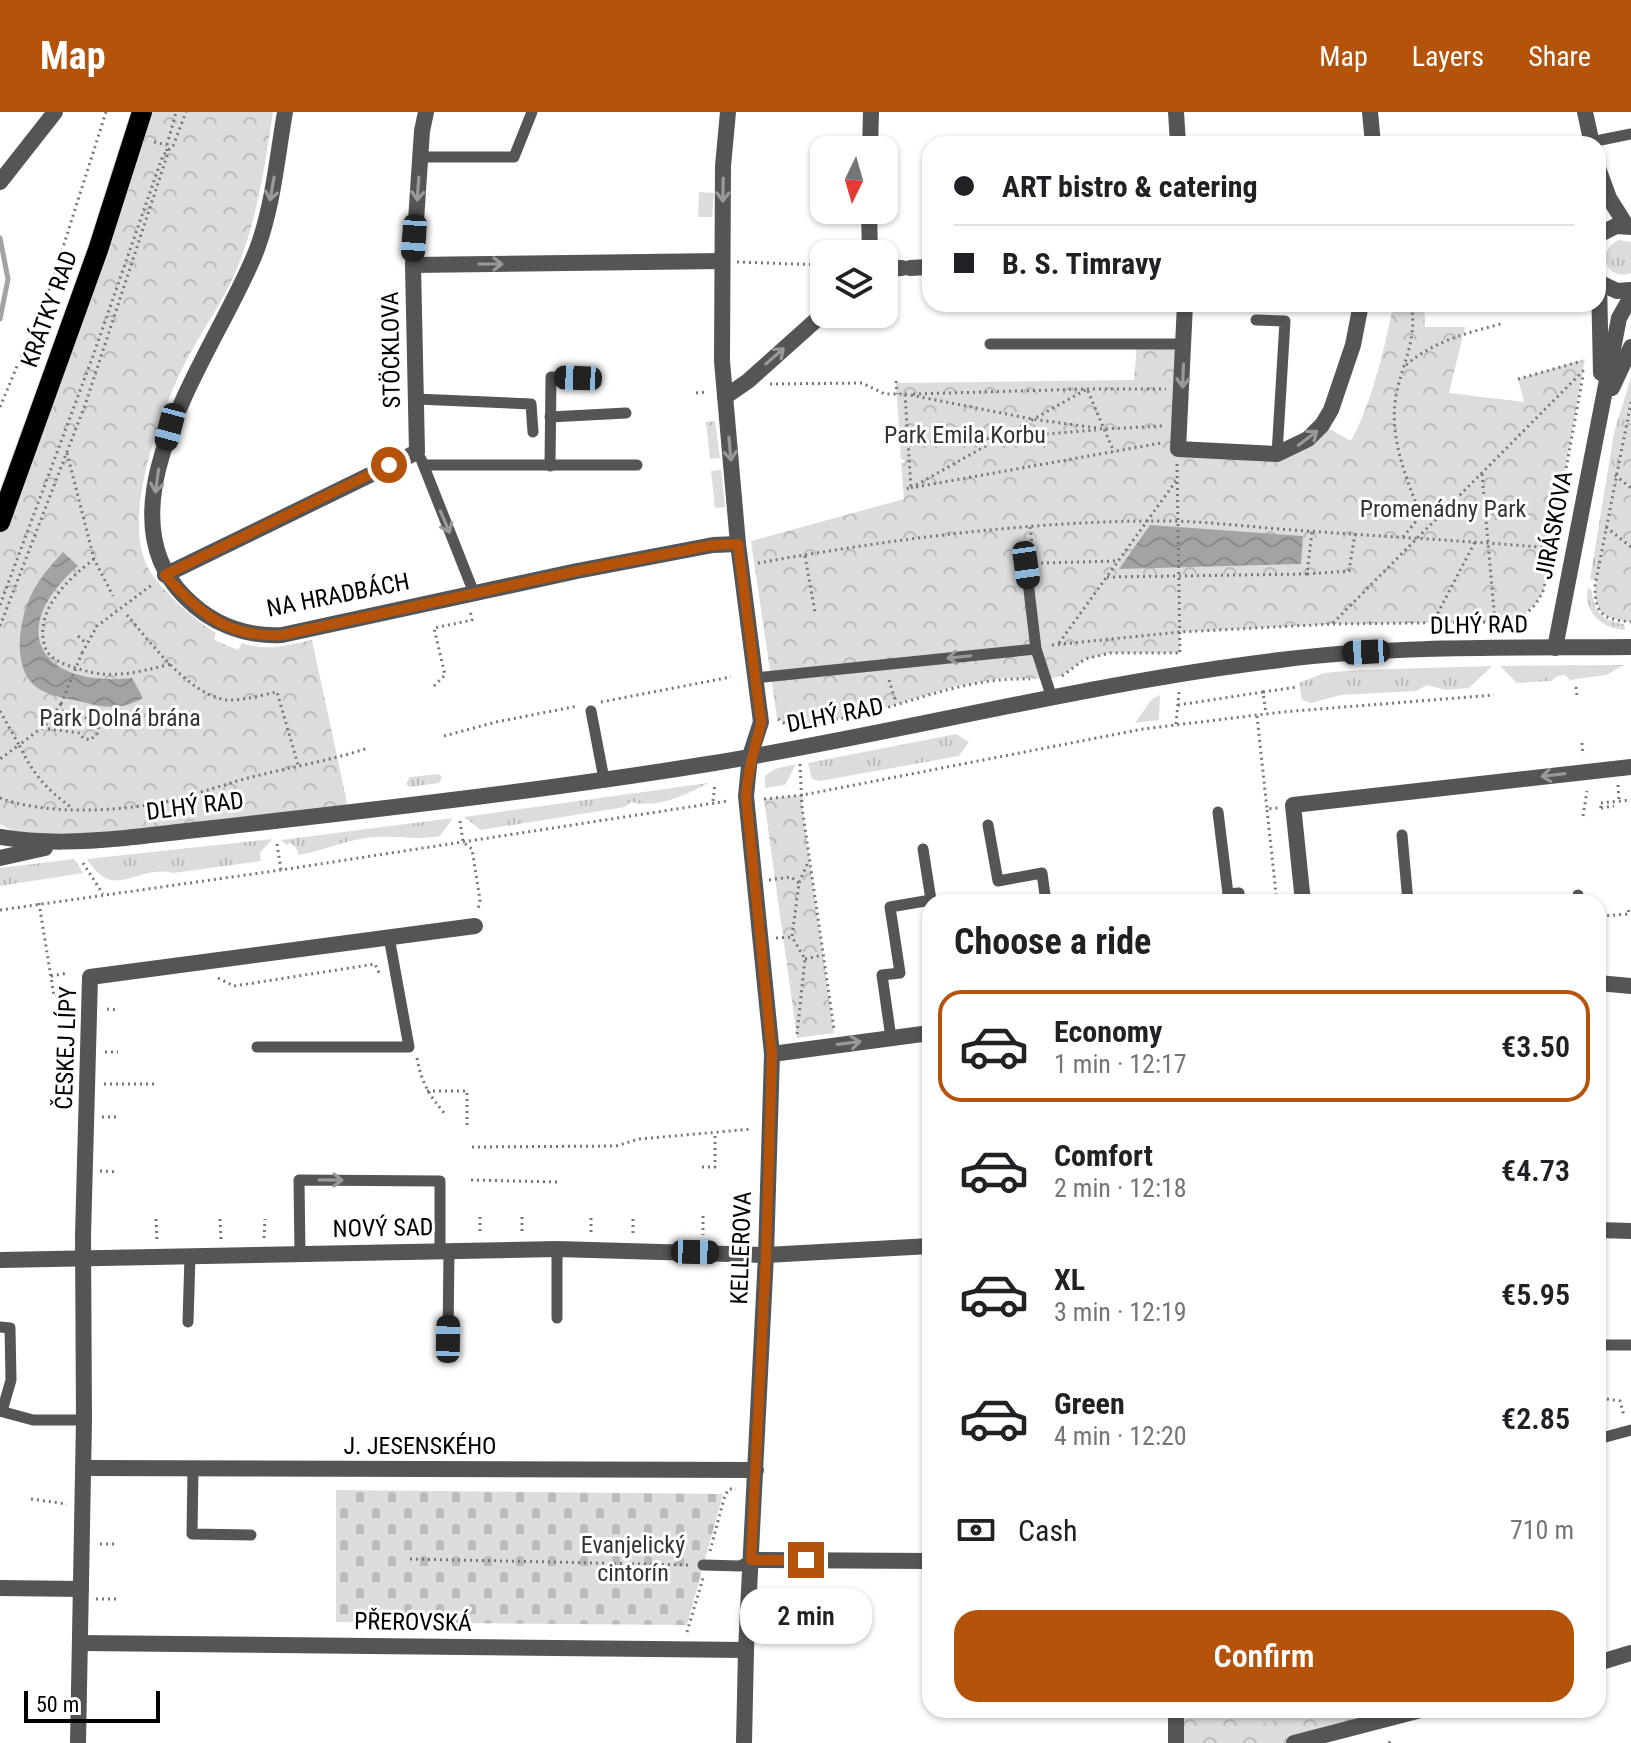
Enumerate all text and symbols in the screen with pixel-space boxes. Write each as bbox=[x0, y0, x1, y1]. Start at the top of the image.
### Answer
text: Map bbox=[40, 34, 106, 78]
text: Map bbox=[1319, 40, 1368, 73]
text: Layers bbox=[1412, 40, 1484, 73]
text: Share bbox=[1528, 40, 1591, 73]
north arrow bbox=[810, 136, 898, 224]
map controls bbox=[810, 136, 898, 328]
text: ART bistro & catering bbox=[1002, 169, 1258, 204]
one-way arrow bbox=[263, 176, 278, 201]
one-way arrow bbox=[410, 176, 425, 202]
one-way arrow bbox=[715, 176, 730, 203]
car bbox=[400, 213, 428, 263]
button: layers bbox=[810, 240, 898, 328]
text: B. S. Timravy bbox=[1002, 246, 1162, 281]
street label: KRÁTKY RAD bbox=[15, 247, 83, 371]
one-way arrow bbox=[477, 256, 504, 272]
street label: STÖCKLOVA bbox=[376, 291, 406, 409]
one-way arrow bbox=[765, 348, 785, 366]
one-way arrow bbox=[1175, 362, 1190, 389]
car bbox=[554, 365, 602, 391]
car bbox=[152, 401, 188, 453]
park label: Park Emila Korbu bbox=[884, 421, 1046, 449]
one-way arrow bbox=[1297, 429, 1318, 446]
one-way arrow bbox=[723, 435, 738, 462]
route start bbox=[371, 447, 407, 483]
one-way arrow bbox=[149, 468, 164, 493]
street label: JIRÁSKOVA bbox=[1530, 468, 1578, 582]
park label: Promenádny Park bbox=[1360, 495, 1527, 523]
one-way arrow bbox=[439, 510, 453, 534]
car bbox=[1011, 540, 1041, 590]
street label: NA HRADBÁCH bbox=[264, 567, 412, 623]
street label: DLHÝ RAD bbox=[1430, 610, 1528, 640]
car bbox=[1341, 639, 1391, 665]
one-way arrow bbox=[946, 650, 973, 665]
street label: DLHÝ RAD bbox=[784, 692, 886, 738]
park label: Park Dolná brána bbox=[39, 704, 201, 732]
one-way arrow bbox=[1541, 768, 1567, 783]
street label: DLHÝ RAD bbox=[145, 786, 245, 826]
text: Choose a ride bbox=[954, 921, 1151, 963]
street label: ČESKEJ LÍPY bbox=[49, 985, 82, 1110]
icon: car bbox=[958, 1010, 1030, 1082]
text: Economy bbox=[1054, 1014, 1162, 1049]
text: €3.50 bbox=[1501, 1029, 1570, 1064]
one-way arrow bbox=[835, 1036, 862, 1051]
text: 1 min · 12:17 bbox=[1054, 1049, 1187, 1079]
icon: car bbox=[958, 1134, 1030, 1206]
text: Comfort bbox=[1054, 1138, 1153, 1173]
text: €4.73 bbox=[1501, 1153, 1570, 1188]
one-way arrow bbox=[317, 1172, 344, 1188]
text: 2 min · 12:18 bbox=[1054, 1173, 1187, 1203]
street label: KELLEROVA bbox=[725, 1191, 757, 1305]
street label: NOVÝ SAD bbox=[332, 1213, 434, 1243]
car bbox=[671, 1240, 719, 1264]
icon: car bbox=[958, 1258, 1030, 1330]
text: XL bbox=[1054, 1262, 1085, 1297]
text: €5.95 bbox=[1501, 1277, 1570, 1312]
text: 3 min · 12:19 bbox=[1054, 1297, 1187, 1327]
car bbox=[436, 1315, 460, 1363]
icon: car bbox=[958, 1382, 1030, 1454]
text: Green bbox=[1054, 1386, 1125, 1421]
text: €2.85 bbox=[1501, 1401, 1570, 1436]
text: 4 min · 12:20 bbox=[1054, 1421, 1187, 1451]
street label: J. JESENSKÉHO bbox=[344, 1432, 497, 1460]
icon: cash bbox=[954, 1508, 998, 1552]
text: Cash bbox=[1018, 1513, 1078, 1548]
text: 710 m bbox=[1510, 1515, 1574, 1545]
park label: Evanjelický cintorín bbox=[581, 1531, 685, 1587]
route end bbox=[788, 1542, 824, 1578]
callout: 2 min bbox=[740, 1588, 872, 1644]
text: 2 min bbox=[777, 1601, 835, 1631]
street label: PŘEROVSKÁ bbox=[354, 1607, 472, 1637]
button: Confirm bbox=[954, 1610, 1574, 1702]
scale bar bbox=[24, 1687, 160, 1723]
text: 50 m bbox=[36, 1692, 79, 1717]

